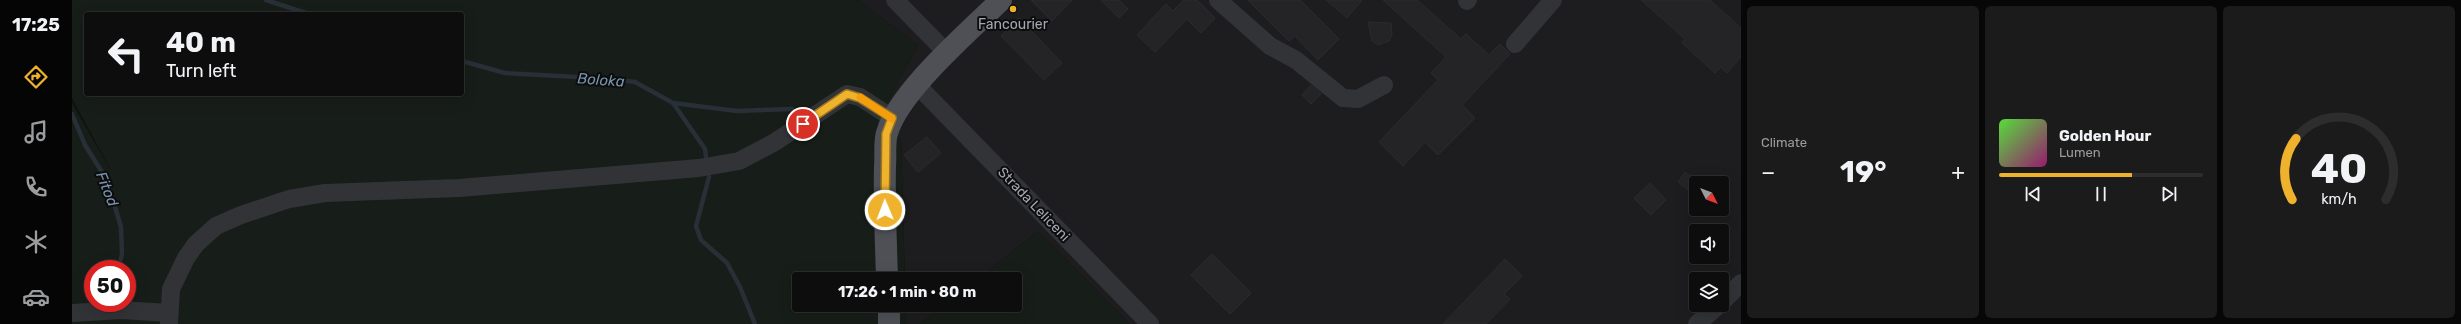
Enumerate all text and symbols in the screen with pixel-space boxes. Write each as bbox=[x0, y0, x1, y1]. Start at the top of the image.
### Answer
marker: Fancourier bbox=[1008, 4, 1018, 14]
text: 17:25 bbox=[12, 14, 60, 36]
place label: Fancourier bbox=[978, 16, 1049, 33]
text: 40 m bbox=[166, 26, 236, 59]
icon: left bbox=[100, 28, 152, 80]
text: Turn left bbox=[166, 60, 236, 82]
icon: directions bbox=[22, 63, 50, 91]
water label: Boloka bbox=[577, 69, 625, 91]
pin bbox=[786, 107, 820, 141]
icon: arrive bbox=[792, 113, 814, 135]
icon: music bbox=[22, 118, 50, 146]
text: Golden Hour bbox=[2059, 127, 2151, 145]
text: Climate bbox=[1761, 135, 1807, 150]
text: 40 bbox=[2311, 144, 2367, 193]
text: Lumen bbox=[2059, 145, 2101, 160]
text: 19° bbox=[1840, 154, 1887, 190]
text: − bbox=[1761, 159, 1775, 186]
text: + bbox=[1951, 159, 1965, 186]
street label: Strada Leliceni bbox=[994, 164, 1073, 245]
water label: Fitod bbox=[92, 169, 122, 210]
icon: phone bbox=[22, 173, 50, 201]
north arrow bbox=[1689, 176, 1729, 216]
map controls bbox=[1689, 176, 1729, 312]
icon: previous bbox=[2022, 183, 2044, 205]
icon: pause bbox=[2090, 183, 2112, 205]
icon: next bbox=[2158, 183, 2180, 205]
position arrow bbox=[864, 189, 906, 231]
text: km/h bbox=[2321, 191, 2357, 208]
button: sound bbox=[1689, 224, 1729, 264]
icon: climate bbox=[22, 228, 50, 256]
speed limit sign: 50 bbox=[84, 260, 136, 312]
button: layers bbox=[1689, 272, 1729, 312]
icon: car bbox=[22, 283, 50, 311]
text: 17:26 · 1 min · 80 m bbox=[838, 283, 976, 301]

